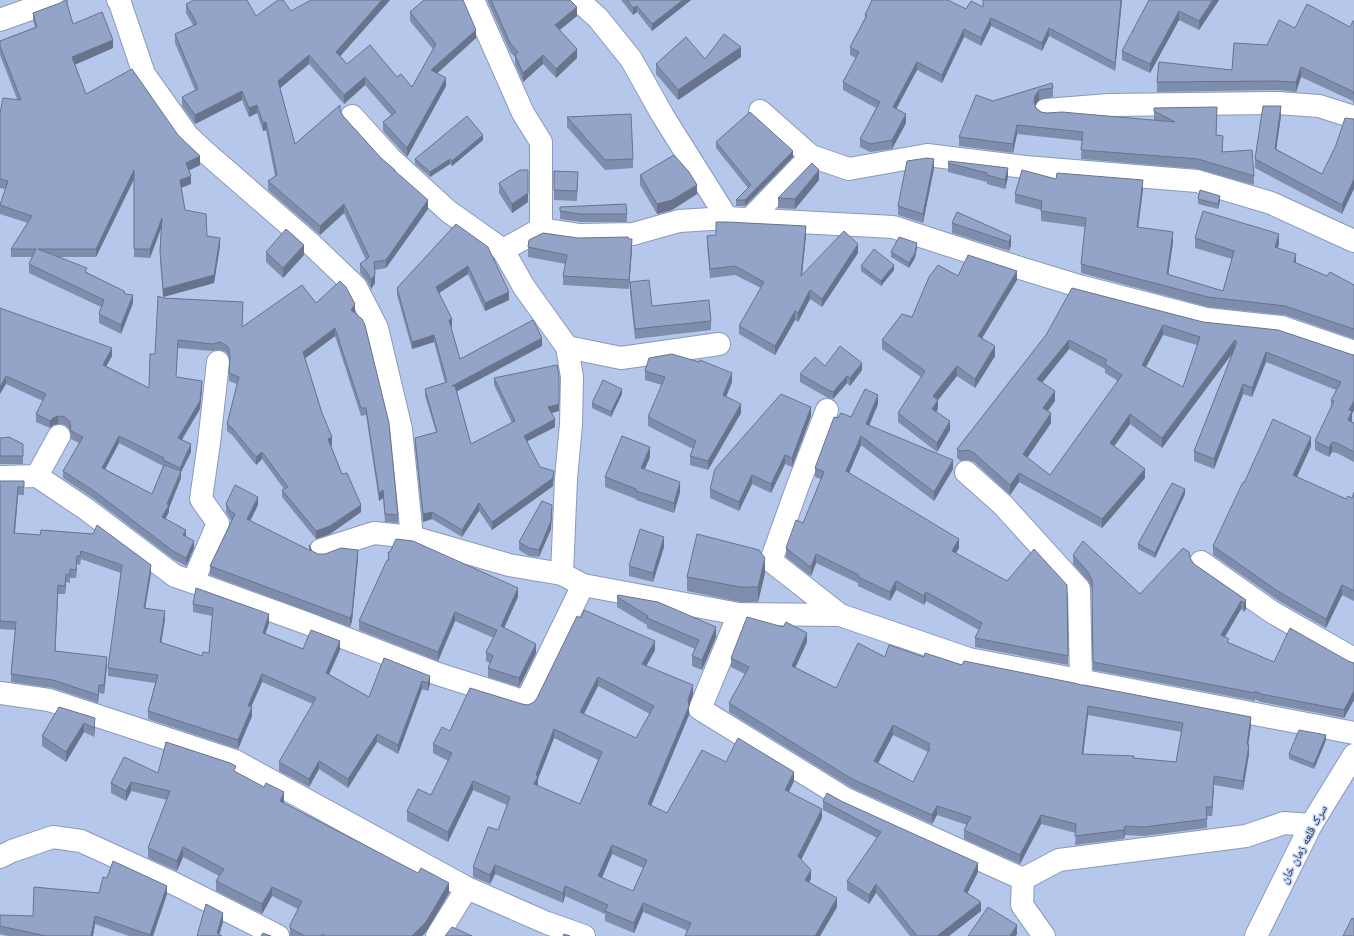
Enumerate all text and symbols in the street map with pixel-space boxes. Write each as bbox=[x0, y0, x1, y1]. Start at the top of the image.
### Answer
street label: سرک قلعه زمان خان bbox=[1275, 802, 1331, 886]

